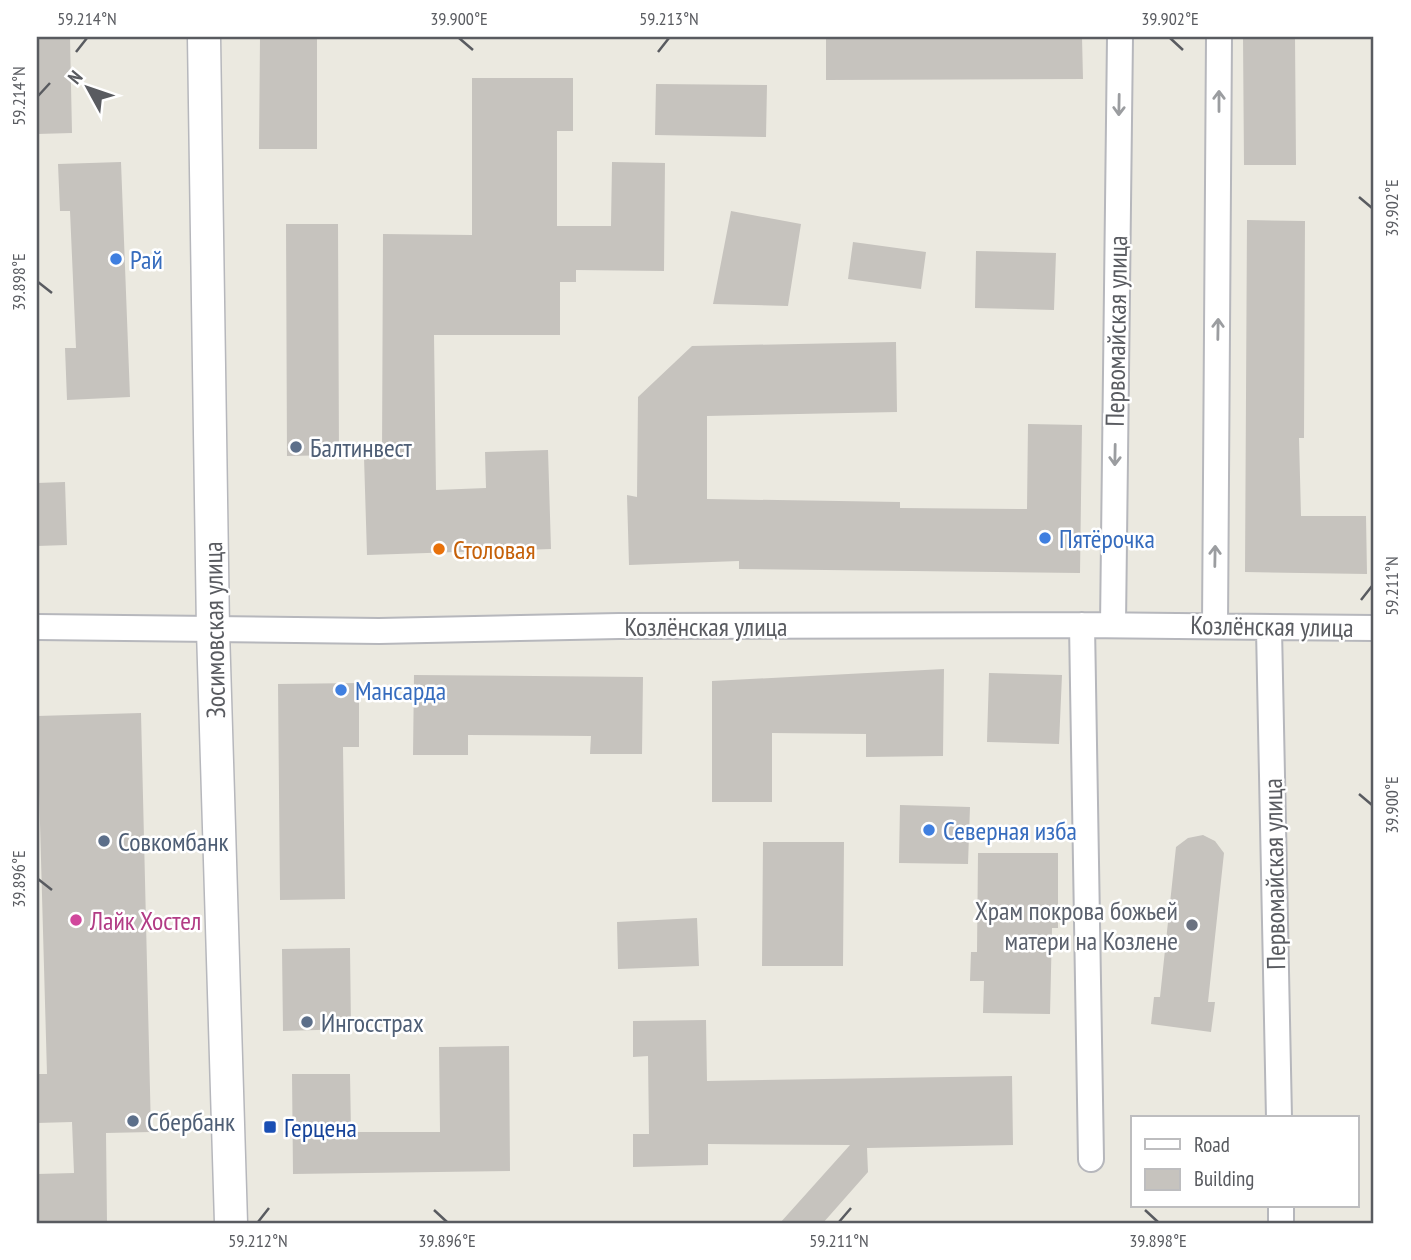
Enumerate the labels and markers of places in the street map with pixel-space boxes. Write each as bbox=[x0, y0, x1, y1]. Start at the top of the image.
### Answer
place label: Рай bbox=[130, 243, 163, 276]
marker: Рай bbox=[108, 251, 124, 267]
place label: Балтинвест bbox=[310, 431, 413, 464]
marker: Балтинвест bbox=[288, 439, 304, 455]
place label: Пятёрочка bbox=[1059, 522, 1155, 555]
marker: Пятёрочка bbox=[1037, 530, 1053, 546]
place label: Столовая bbox=[453, 533, 536, 566]
marker: Столовая bbox=[431, 541, 447, 557]
place label: Мансарда bbox=[355, 674, 446, 707]
marker: Мансарда bbox=[333, 682, 349, 698]
place label: Северная изба bbox=[943, 814, 1077, 847]
marker: Северная изба bbox=[921, 822, 937, 838]
place label: Совкомбанк bbox=[118, 825, 229, 858]
marker: Совкомбанк bbox=[96, 833, 112, 849]
place label: Храм покрова божьей матери на Козлене bbox=[975, 894, 1178, 957]
place label: Лайк Хостел bbox=[89, 904, 201, 937]
marker: Лайк Хостел bbox=[68, 912, 84, 928]
marker: Храм покрова божьей матери на Козлене bbox=[1184, 917, 1200, 933]
place label: Ингосстрах bbox=[321, 1006, 424, 1039]
marker: Ингосстрах bbox=[299, 1014, 315, 1030]
place label: Сбербанк bbox=[147, 1105, 235, 1138]
place label: Герцена bbox=[284, 1111, 357, 1144]
marker: Сбербанк bbox=[125, 1113, 141, 1129]
marker: Герцена bbox=[262, 1119, 278, 1135]

